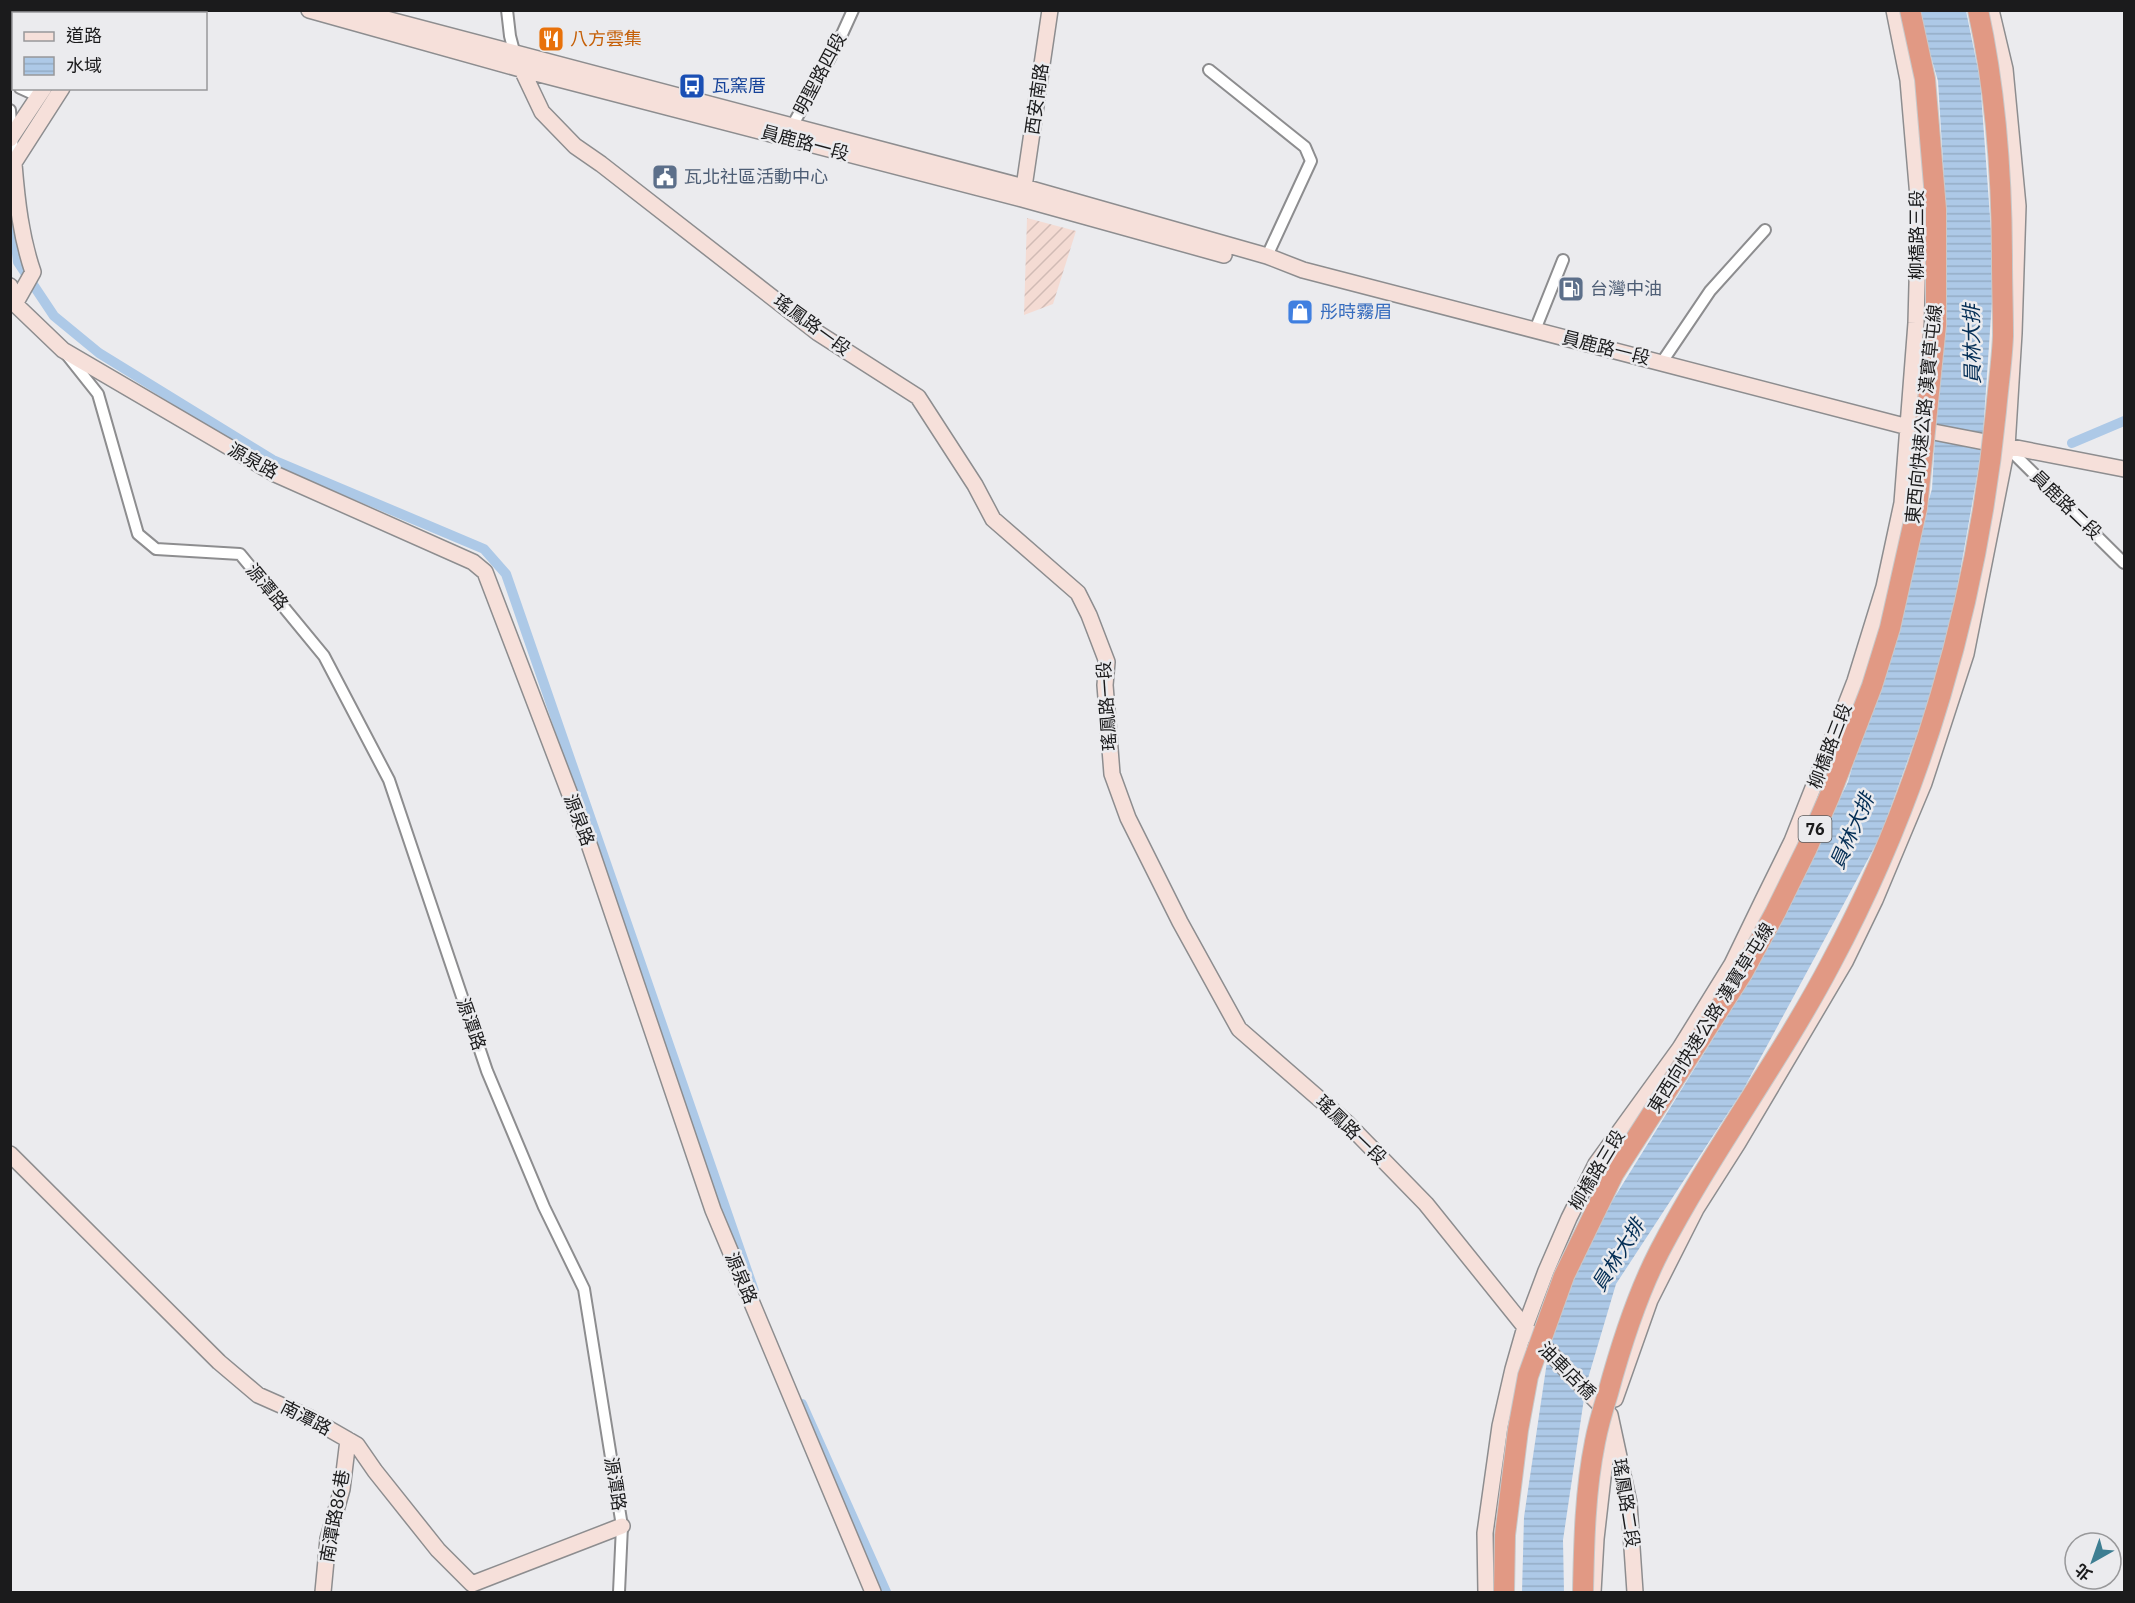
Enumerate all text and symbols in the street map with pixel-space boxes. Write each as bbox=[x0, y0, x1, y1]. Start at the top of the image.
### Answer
legend bbox=[12, 12, 207, 90]
text: 道路 bbox=[66, 24, 102, 47]
restaurant icon: 八方雲集 bbox=[536, 24, 566, 54]
place label: 八方雲集 bbox=[570, 27, 642, 50]
street label: 明聖路四段 bbox=[788, 29, 851, 119]
text: 水域 bbox=[66, 54, 102, 77]
street label: 西安南路 bbox=[1020, 62, 1053, 136]
bus stop icon: 瓦窯厝 bbox=[677, 71, 707, 101]
place label: 瓦窯厝 bbox=[712, 74, 766, 97]
street label: 員鹿路一段 bbox=[759, 120, 852, 165]
public building icon: 瓦北社區活動中心 bbox=[650, 162, 680, 192]
place label: 瓦北社區活動中心 bbox=[684, 165, 828, 188]
street label: 柳橋路三段 bbox=[1905, 190, 1928, 280]
fuel station icon: 台灣中油 bbox=[1556, 274, 1586, 304]
place label: 台灣中油 bbox=[1590, 277, 1662, 300]
street label: 瑤鳳路一段 bbox=[769, 289, 855, 360]
shop icon: 彤時霧眉 bbox=[1285, 297, 1315, 327]
place label: 彤時霧眉 bbox=[1320, 300, 1392, 323]
water label: 員林大排 bbox=[1957, 301, 1986, 384]
street label: 東西向快速公路 漢寶草屯線 bbox=[1901, 303, 1946, 525]
street label: 員鹿路一段 bbox=[1560, 325, 1653, 370]
street label: 源泉路 bbox=[224, 437, 282, 484]
street label: 員鹿路二段 bbox=[2026, 465, 2107, 544]
street label: 源潭路 bbox=[241, 559, 294, 615]
street label: 瑤鳳路一段 bbox=[1092, 660, 1121, 752]
street label: 柳橋路三段 bbox=[1803, 700, 1856, 792]
water label: 員林大排 bbox=[1823, 786, 1881, 873]
street label: 源泉路 bbox=[559, 790, 600, 849]
road number: 76 bbox=[1798, 816, 1832, 842]
street label: 東西向快速公路 漢寶草屯線 bbox=[1642, 918, 1779, 1117]
street label: 源潭路 bbox=[452, 995, 491, 1053]
street label: 瑤鳳路一段 bbox=[1311, 1090, 1392, 1169]
street label: 柳橋路三段 bbox=[1564, 1125, 1630, 1214]
water label: 員林大排 bbox=[1585, 1211, 1652, 1296]
street label: 源泉路 bbox=[720, 1248, 763, 1307]
street label: 油車店橋 bbox=[1534, 1337, 1601, 1404]
street label: 南潭路 bbox=[277, 1395, 336, 1440]
street label: 源潭路 bbox=[600, 1455, 631, 1512]
street label: 瑤鳳路二段 bbox=[1608, 1457, 1645, 1549]
street label: 南潭路86巷 bbox=[315, 1468, 354, 1564]
north arrow bbox=[2063, 1531, 2123, 1591]
text: 北 bbox=[2071, 1560, 2096, 1585]

